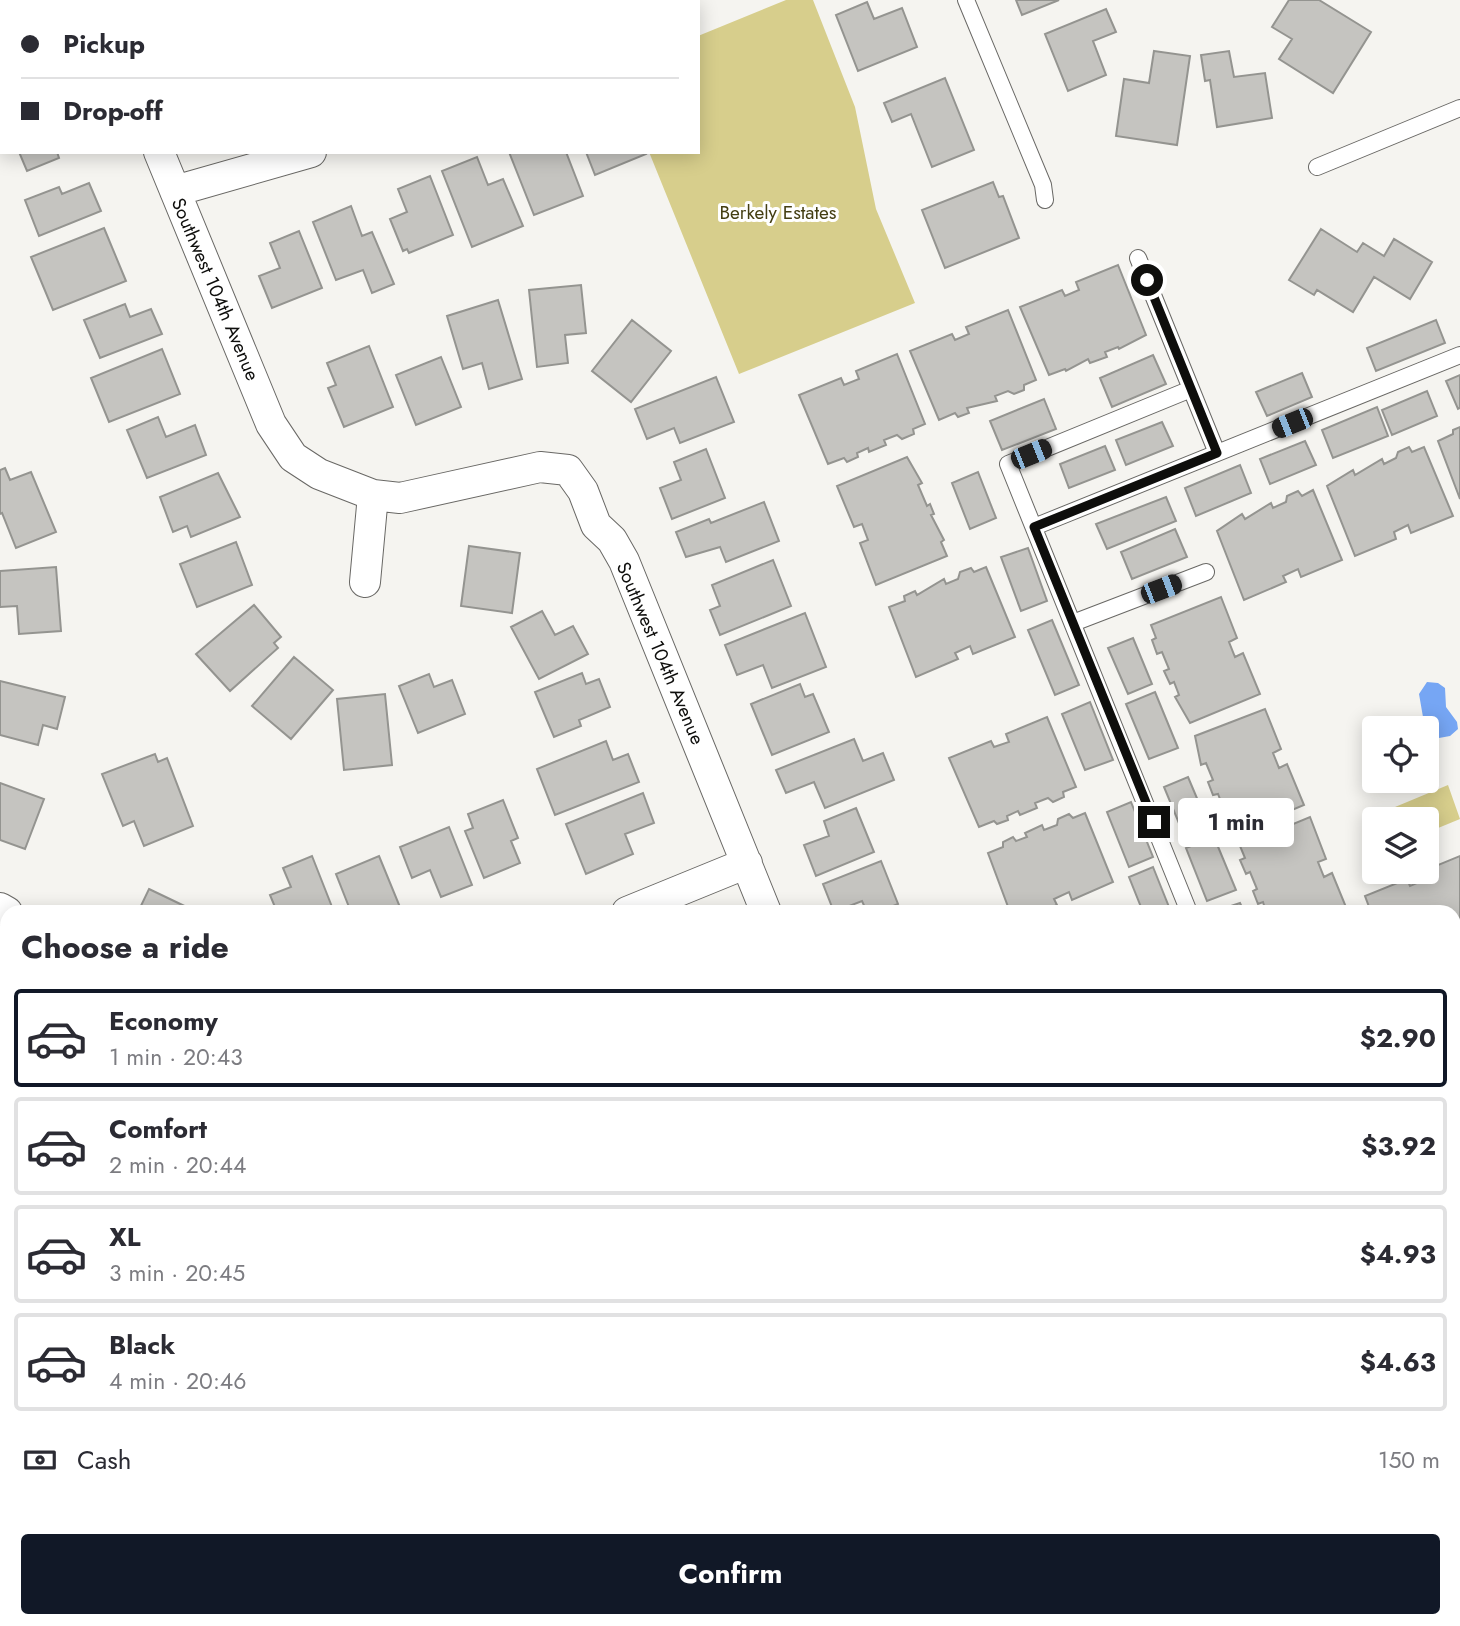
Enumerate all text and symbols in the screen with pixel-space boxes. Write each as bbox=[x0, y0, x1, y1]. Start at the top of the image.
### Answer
text: Pickup bbox=[63, 25, 145, 63]
text: Drop-off bbox=[63, 92, 163, 130]
street label: Southwest 104th Avenue bbox=[165, 194, 266, 385]
park label: Berkely Estates bbox=[719, 199, 837, 226]
route start bbox=[1131, 264, 1163, 296]
car bbox=[1269, 405, 1316, 441]
car bbox=[1008, 436, 1055, 472]
street label: Southwest 104th Avenue bbox=[610, 558, 711, 749]
car bbox=[1138, 572, 1185, 606]
map controls bbox=[1362, 716, 1439, 884]
button: locate bbox=[1362, 716, 1439, 793]
callout: 1 min bbox=[1178, 798, 1294, 846]
text: 1 min bbox=[1207, 805, 1265, 839]
route end bbox=[1138, 806, 1170, 838]
button: layers bbox=[1362, 807, 1439, 884]
text: Choose a ride bbox=[21, 924, 229, 970]
text: Economy bbox=[109, 1002, 218, 1040]
icon: car bbox=[25, 1007, 88, 1070]
text: $2.90 bbox=[1360, 1019, 1436, 1057]
text: 1 min · 20:43 bbox=[109, 1040, 243, 1074]
text: Comfort bbox=[109, 1110, 207, 1148]
icon: car bbox=[25, 1115, 88, 1178]
text: $3.92 bbox=[1361, 1127, 1436, 1165]
text: 2 min · 20:44 bbox=[109, 1148, 246, 1182]
text: XL bbox=[109, 1218, 141, 1256]
icon: car bbox=[25, 1223, 88, 1286]
text: $4.93 bbox=[1360, 1235, 1436, 1273]
text: 3 min · 20:45 bbox=[109, 1256, 245, 1290]
text: Black bbox=[109, 1326, 175, 1364]
icon: car bbox=[25, 1331, 88, 1394]
text: $4.63 bbox=[1360, 1343, 1436, 1381]
text: 4 min · 20:46 bbox=[109, 1364, 246, 1398]
icon: cash bbox=[21, 1441, 59, 1479]
text: Cash bbox=[77, 1441, 131, 1479]
text: 150 m bbox=[1378, 1443, 1440, 1477]
button: Confirm bbox=[21, 1534, 1440, 1614]

